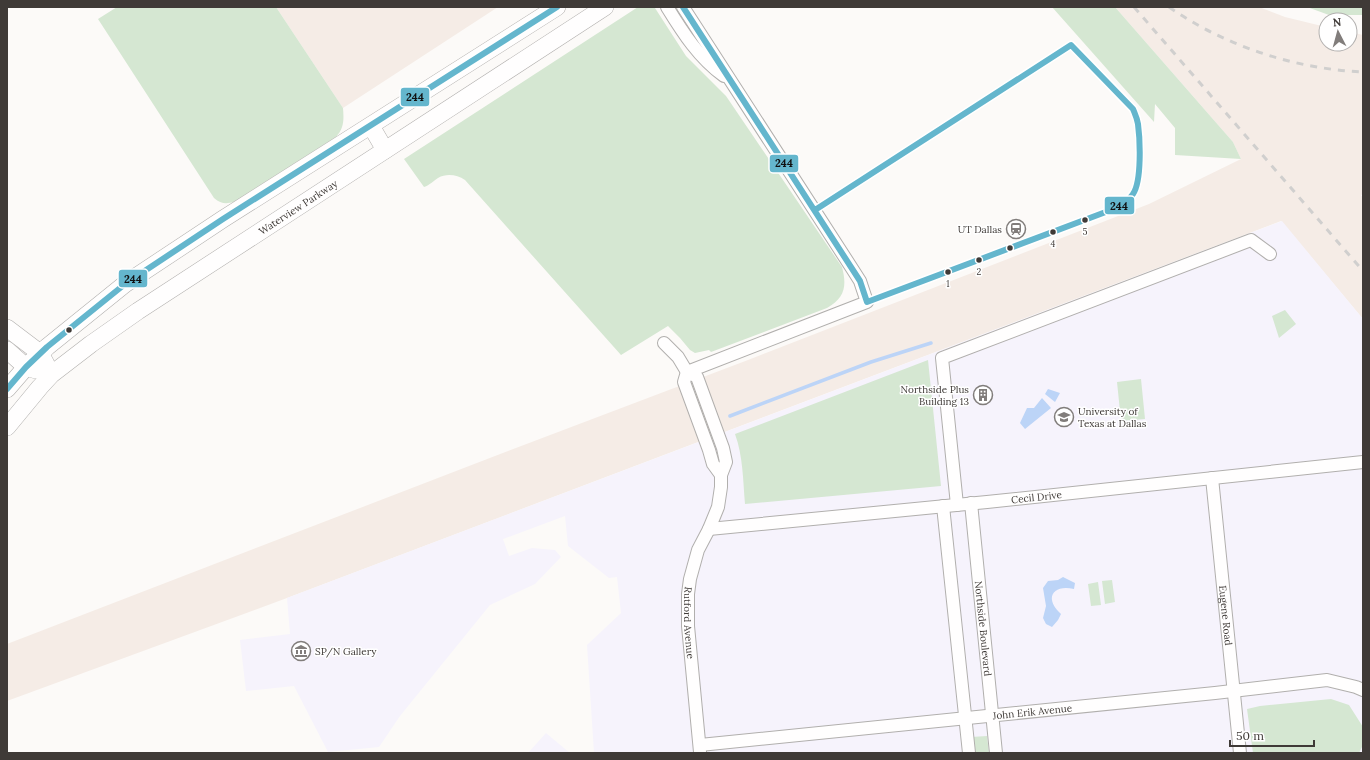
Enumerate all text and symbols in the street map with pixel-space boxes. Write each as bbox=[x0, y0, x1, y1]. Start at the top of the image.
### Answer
north arrow bbox=[1318, 12, 1358, 52]
text: N bbox=[1332, 15, 1342, 29]
line badge: 244 bbox=[400, 87, 430, 107]
text: 244 bbox=[406, 90, 424, 104]
line badge: 244 bbox=[769, 154, 799, 173]
text: 244 bbox=[775, 156, 793, 170]
street label: Waterview Parkway bbox=[256, 176, 340, 237]
line badge: 244 bbox=[1104, 196, 1135, 215]
text: 244 bbox=[1110, 199, 1128, 213]
marker: 5 bbox=[1080, 215, 1090, 225]
station icon: UT Dallas bbox=[1005, 218, 1027, 240]
place label: UT Dallas bbox=[958, 223, 1002, 236]
place label: 5 bbox=[1083, 226, 1088, 237]
marker: 4 bbox=[1048, 227, 1058, 237]
place label: 4 bbox=[1051, 238, 1056, 249]
unlabelled marker bbox=[1005, 243, 1015, 253]
marker: 2 bbox=[974, 255, 984, 265]
place label: 2 bbox=[977, 266, 982, 277]
marker: 1 bbox=[943, 267, 953, 277]
line badge: 244 bbox=[118, 269, 148, 288]
text: 244 bbox=[124, 272, 142, 286]
place label: 1 bbox=[946, 278, 950, 289]
unlabelled marker bbox=[64, 325, 74, 335]
place label: Northside Plus Building 13 bbox=[901, 383, 969, 408]
building icon: Northside Plus Building 13 bbox=[972, 384, 994, 406]
place label: University of Texas at Dallas bbox=[1078, 405, 1147, 430]
school or university icon: University of Texas at Dallas bbox=[1053, 406, 1075, 428]
street label: Cecil Drive bbox=[1010, 488, 1063, 506]
street label: Northside Boulevard bbox=[972, 580, 995, 677]
street label: Eugene Road bbox=[1216, 585, 1236, 646]
street label: Rutford Avenue bbox=[681, 586, 698, 660]
museum icon: SP/N Gallery bbox=[290, 640, 312, 662]
place label: SP/N Gallery bbox=[315, 645, 377, 658]
street label: John Erik Avenue bbox=[991, 701, 1073, 722]
scale bar bbox=[1230, 722, 1314, 748]
text: 50 m bbox=[1236, 728, 1264, 743]

